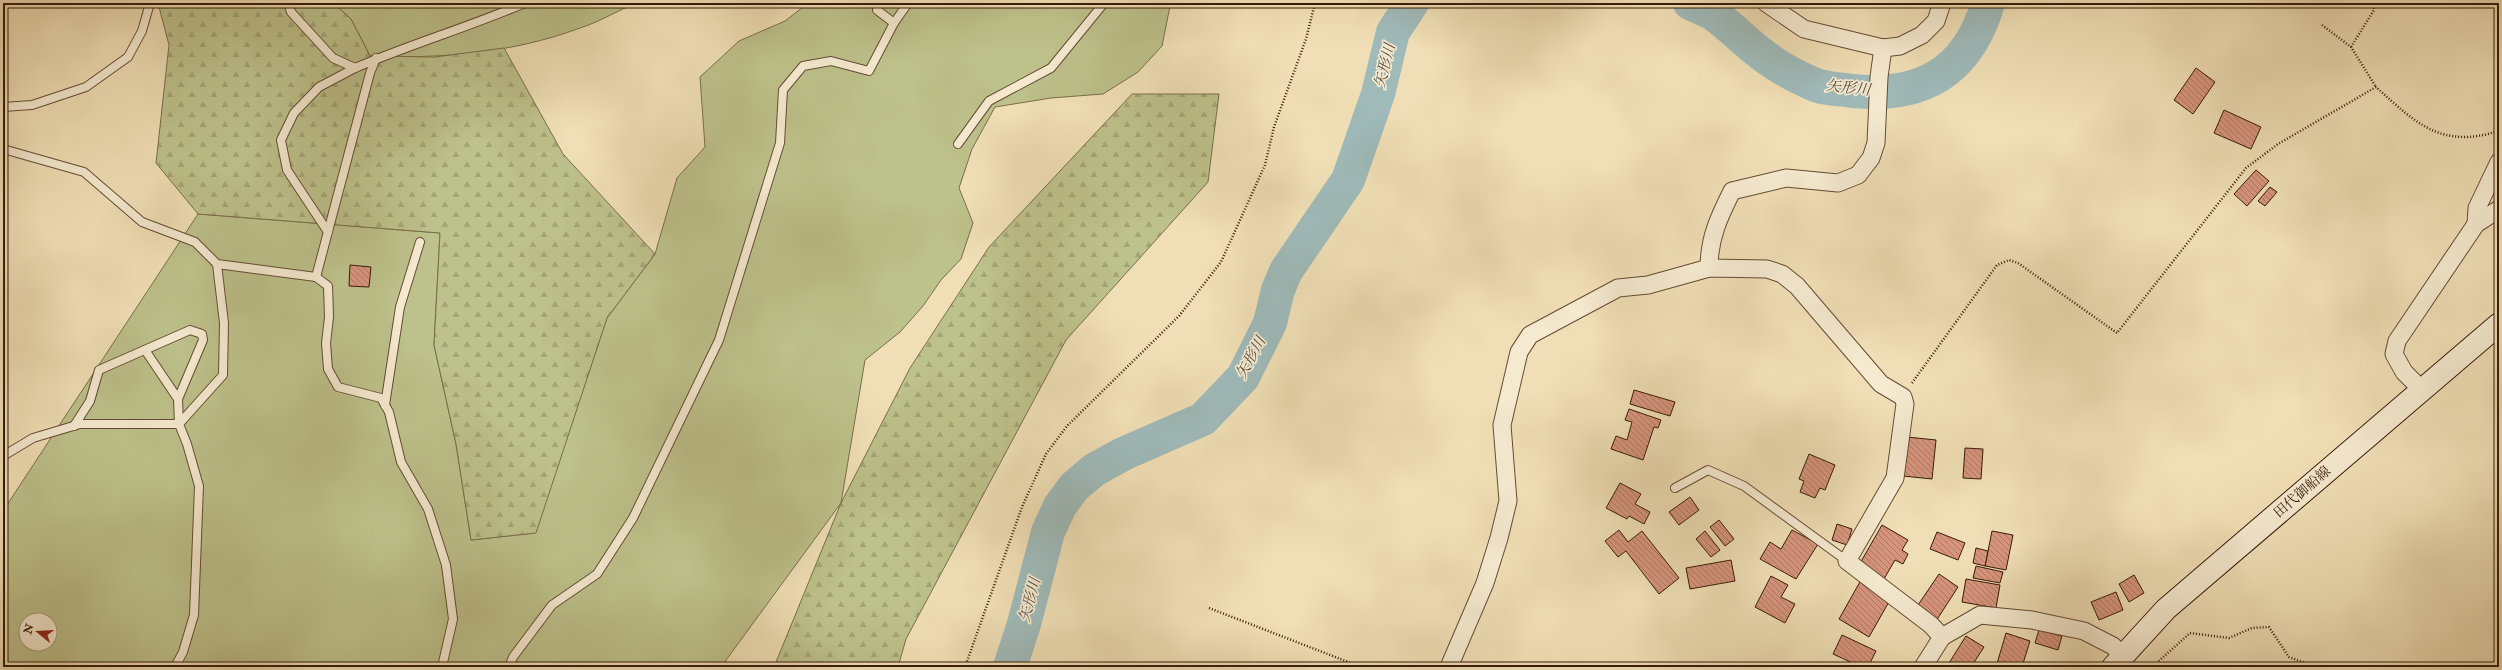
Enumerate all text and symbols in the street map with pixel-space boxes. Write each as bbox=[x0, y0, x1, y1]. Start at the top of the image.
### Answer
water label: 矢形川 bbox=[1370, 40, 1400, 90]
water label: 矢形川 bbox=[1825, 76, 1873, 100]
water label: 矢形川 bbox=[1232, 332, 1271, 382]
street label: 田代御船線 bbox=[2270, 463, 2334, 521]
water label: 矢形川 bbox=[1015, 574, 1046, 624]
north arrow bbox=[18, 612, 58, 652]
text: N bbox=[21, 621, 37, 637]

